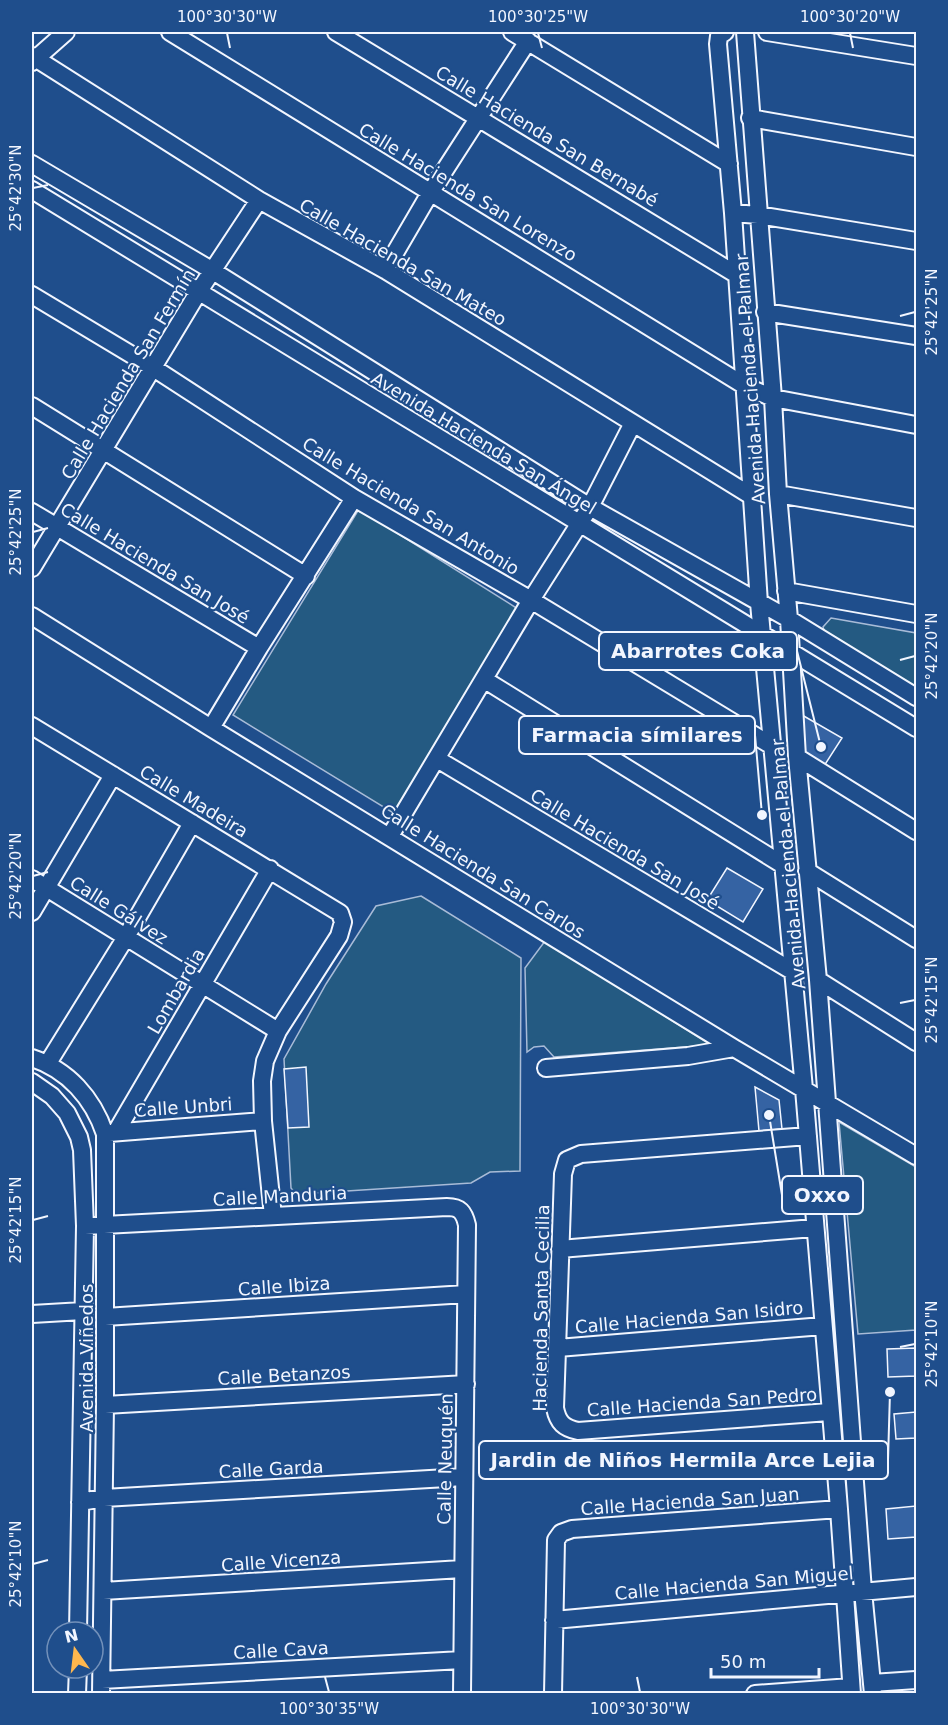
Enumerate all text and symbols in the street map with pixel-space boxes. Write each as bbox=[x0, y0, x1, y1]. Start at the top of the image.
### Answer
text: 100°30'30"W bbox=[177, 8, 277, 26]
text: 100°30'25"W bbox=[488, 8, 588, 26]
text: 100°30'20"W bbox=[800, 8, 900, 26]
street label: Calle Hacienda San Bernabé bbox=[432, 61, 662, 211]
street label: Calle Hacienda San Lorenzo bbox=[355, 118, 581, 266]
text: 25°42'30"N bbox=[7, 144, 25, 232]
street label: Calle Hacienda San Mateo bbox=[296, 194, 510, 330]
street label: Avenida Hacienda el Palmar bbox=[731, 252, 769, 505]
street label: Calle Hacienda San Fermín bbox=[57, 265, 199, 483]
text: 25°42'25"N bbox=[923, 268, 941, 356]
street label: Avenida Hacienda San Ángel bbox=[368, 367, 600, 519]
street label: Calle Hacienda San Antonio bbox=[299, 433, 523, 579]
text: 25°42'25"N bbox=[7, 488, 25, 576]
street label: Calle Hacienda San José bbox=[57, 498, 253, 628]
text: 25°42'20"N bbox=[923, 612, 941, 700]
callout: Abarrotes Coka bbox=[599, 632, 797, 670]
text: Abarrotes Coka bbox=[611, 639, 785, 663]
callout: Farmacia símilares bbox=[519, 716, 755, 754]
text: Farmacia símilares bbox=[531, 723, 743, 747]
street label: Avenida Hacienda el Palmar bbox=[767, 737, 809, 990]
street label: Calle Madeira bbox=[136, 760, 252, 842]
street label: Calle Hacienda San José bbox=[527, 784, 723, 914]
street label: Calle Hacienda San Carlos bbox=[377, 799, 589, 943]
text: 25°42'20"N bbox=[7, 832, 25, 920]
street label: Calle Gálvez bbox=[66, 872, 172, 948]
street label: Lombardia bbox=[143, 944, 209, 1038]
text: 25°42'15"N bbox=[923, 956, 941, 1044]
street label: Calle Unbri bbox=[133, 1093, 233, 1121]
text: 25°42'15"N bbox=[7, 1176, 25, 1264]
callout: Oxxo bbox=[782, 1176, 863, 1214]
street label: Calle Manduria bbox=[212, 1182, 348, 1210]
text: Oxxo bbox=[794, 1183, 850, 1207]
street label: Hacienda Santa Cecilia bbox=[529, 1204, 553, 1412]
street label: Calle Ibiza bbox=[237, 1272, 331, 1300]
street label: Avenida Viñedos bbox=[76, 1284, 97, 1432]
street label: Calle Hacienda San Isidro bbox=[574, 1297, 804, 1337]
text: 25°42'10"N bbox=[923, 1300, 941, 1388]
street label: Calle Betanzos bbox=[217, 1361, 351, 1389]
street label: Calle Hacienda San Pedro bbox=[586, 1383, 818, 1421]
street label: Calle Neuquén bbox=[433, 1393, 457, 1525]
callout: Jardin de Niños Hermila Arce Lejia bbox=[479, 1441, 888, 1479]
text: Jardin de Niños Hermila Arce Lejia bbox=[489, 1448, 875, 1472]
street label: Calle Garda bbox=[218, 1456, 324, 1482]
street label: Calle Hacienda San Juan bbox=[580, 1483, 800, 1519]
text: 25°42'10"N bbox=[7, 1520, 25, 1608]
street label: Calle Vicenza bbox=[220, 1546, 342, 1576]
street label: Calle Hacienda San Miguel bbox=[614, 1562, 854, 1604]
north arrow bbox=[45, 1620, 105, 1680]
text: N bbox=[63, 1625, 80, 1647]
street label: Calle Cava bbox=[233, 1637, 329, 1663]
scale bar bbox=[711, 1641, 819, 1679]
text: 50 m bbox=[720, 1651, 766, 1672]
text: 100°30'35"W bbox=[279, 1700, 379, 1718]
text: 100°30'30"W bbox=[590, 1700, 690, 1718]

